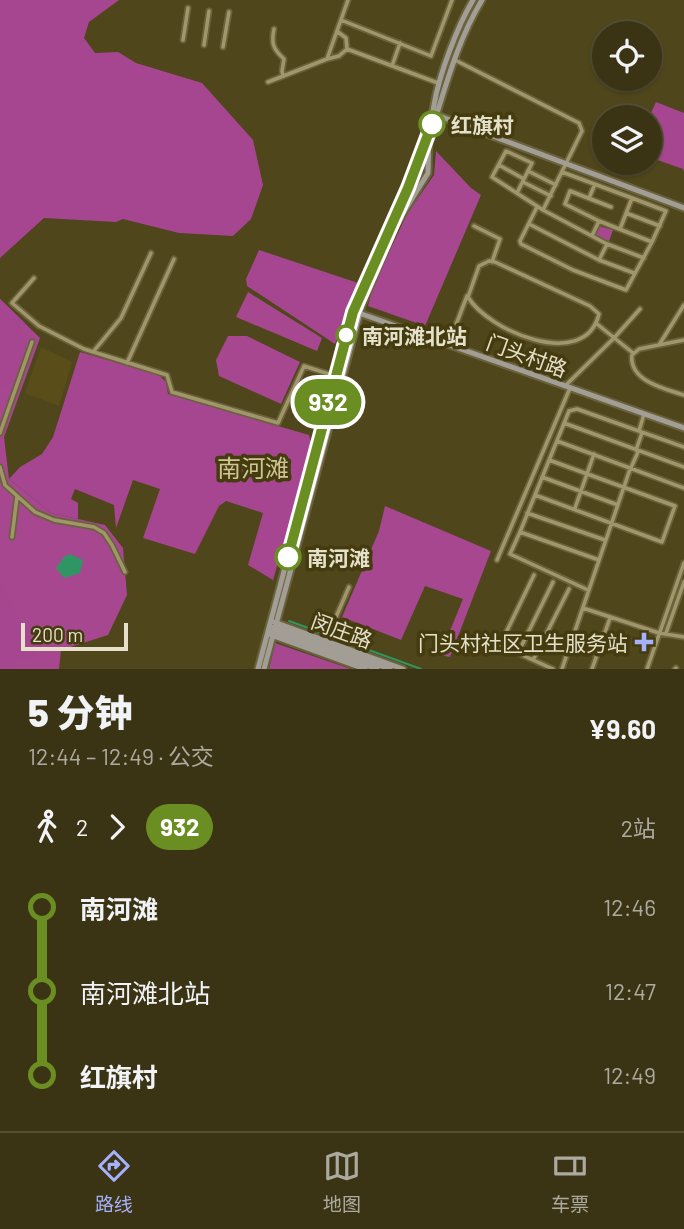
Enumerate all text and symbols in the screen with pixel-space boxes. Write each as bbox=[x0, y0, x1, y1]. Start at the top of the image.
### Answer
map controls bbox=[592, 21, 662, 175]
button: locate bbox=[592, 21, 662, 91]
button: layers bbox=[592, 105, 662, 175]
marker: 红旗村 bbox=[419, 111, 445, 137]
place label: 红旗村 bbox=[451, 112, 514, 137]
place label: 南河滩北站 bbox=[362, 323, 467, 348]
marker: 南河滩北站 bbox=[336, 325, 356, 345]
street label: 门头村路 bbox=[483, 329, 571, 381]
line badge: 932 bbox=[288, 379, 368, 425]
text: 932 bbox=[308, 387, 348, 416]
district label: 南河滩 bbox=[217, 453, 289, 482]
marker: 南河滩 bbox=[275, 544, 301, 570]
place label: 南河滩 bbox=[307, 545, 370, 570]
street label: 闵庄路 bbox=[308, 607, 376, 653]
scale bar bbox=[21, 620, 128, 652]
text: 200 m bbox=[32, 623, 83, 646]
place label: 门头村社区卫生服务站 bbox=[418, 630, 628, 655]
marker: 门头村社区卫生服务站 bbox=[634, 632, 654, 652]
text: 5 分钟 bbox=[28, 689, 132, 735]
text: ¥9.60 bbox=[589, 713, 656, 744]
text: 12:44 – 12:49 · 公交 bbox=[28, 742, 214, 770]
icon: walk bbox=[28, 808, 66, 846]
icon: forward bbox=[98, 808, 136, 846]
text: 932 bbox=[160, 812, 199, 841]
text: 2 bbox=[76, 813, 88, 841]
text: 2站 bbox=[621, 814, 656, 842]
text: 南河滩 bbox=[80, 893, 158, 924]
text: 12:46 bbox=[603, 893, 656, 921]
text: 南河滩北站 bbox=[80, 977, 210, 1008]
text: 12:47 bbox=[605, 977, 656, 1005]
text: 红旗村 bbox=[80, 1061, 158, 1092]
text: 12:49 bbox=[603, 1061, 656, 1089]
tab: 路线 bbox=[95, 1147, 133, 1216]
tab: 地图 bbox=[323, 1147, 361, 1216]
tab: 车票 bbox=[551, 1147, 589, 1216]

